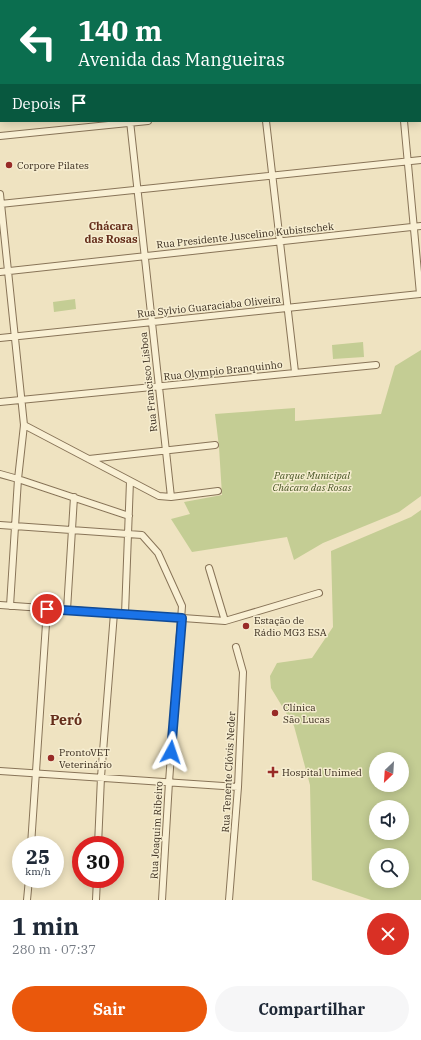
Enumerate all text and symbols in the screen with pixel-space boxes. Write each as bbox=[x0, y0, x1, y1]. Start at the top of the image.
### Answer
text: 140 m bbox=[78, 12, 162, 49]
icon: left bbox=[12, 16, 64, 68]
text: Avenida das Mangueiras bbox=[78, 48, 285, 71]
icon: arrive bbox=[68, 92, 90, 114]
text: Depois bbox=[12, 94, 60, 113]
place label: Corpore Pilates bbox=[17, 159, 89, 172]
marker: Corpore Pilates bbox=[4, 160, 14, 170]
district label: Chácara das Rosas bbox=[84, 219, 138, 246]
street label: Rua Presidente Juscelino Kubistschek bbox=[156, 220, 334, 251]
street label: Rua Sylvio Guaraciaba Oliveira bbox=[136, 292, 282, 321]
street label: Rua Francisco Lisboa bbox=[137, 331, 160, 433]
street label: Rua Olympio Branquinho bbox=[163, 358, 284, 383]
park label: Parque Municipal Chácara das Rosas bbox=[273, 469, 352, 494]
pin bbox=[30, 592, 64, 626]
icon: arrive bbox=[36, 598, 58, 620]
place label: Estação de Rádio MG3 ESA bbox=[254, 614, 327, 639]
marker: Estação de Rádio MG3 ESA bbox=[241, 621, 251, 631]
place label: Clínica São Lucas bbox=[283, 701, 330, 726]
marker: Clínica São Lucas bbox=[270, 708, 280, 718]
district label: Peró bbox=[50, 711, 82, 729]
street label: Rua Tenente Clóvis Neder bbox=[219, 711, 238, 833]
position arrow bbox=[150, 731, 192, 773]
place label: ProntoVET Veterinário bbox=[59, 746, 112, 771]
north arrow bbox=[369, 752, 409, 792]
map controls bbox=[369, 752, 409, 888]
marker: ProntoVET Veterinário bbox=[46, 753, 56, 763]
marker: Hospital Unimed bbox=[267, 766, 279, 778]
place label: Hospital Unimed bbox=[282, 766, 362, 779]
street label: Rua Joaquim Ribeiro bbox=[147, 780, 166, 879]
button: sound bbox=[369, 800, 409, 840]
speed limit sign: 30 bbox=[72, 836, 124, 888]
text: 25 bbox=[26, 843, 50, 870]
button: search bbox=[369, 848, 409, 888]
text: km/h bbox=[25, 865, 51, 878]
text: 1 min bbox=[12, 910, 79, 942]
button: close bbox=[367, 913, 409, 955]
text: 280 m · 07:37 bbox=[12, 941, 96, 958]
button: Sair bbox=[12, 986, 207, 1032]
button: Compartilhar bbox=[215, 986, 409, 1032]

